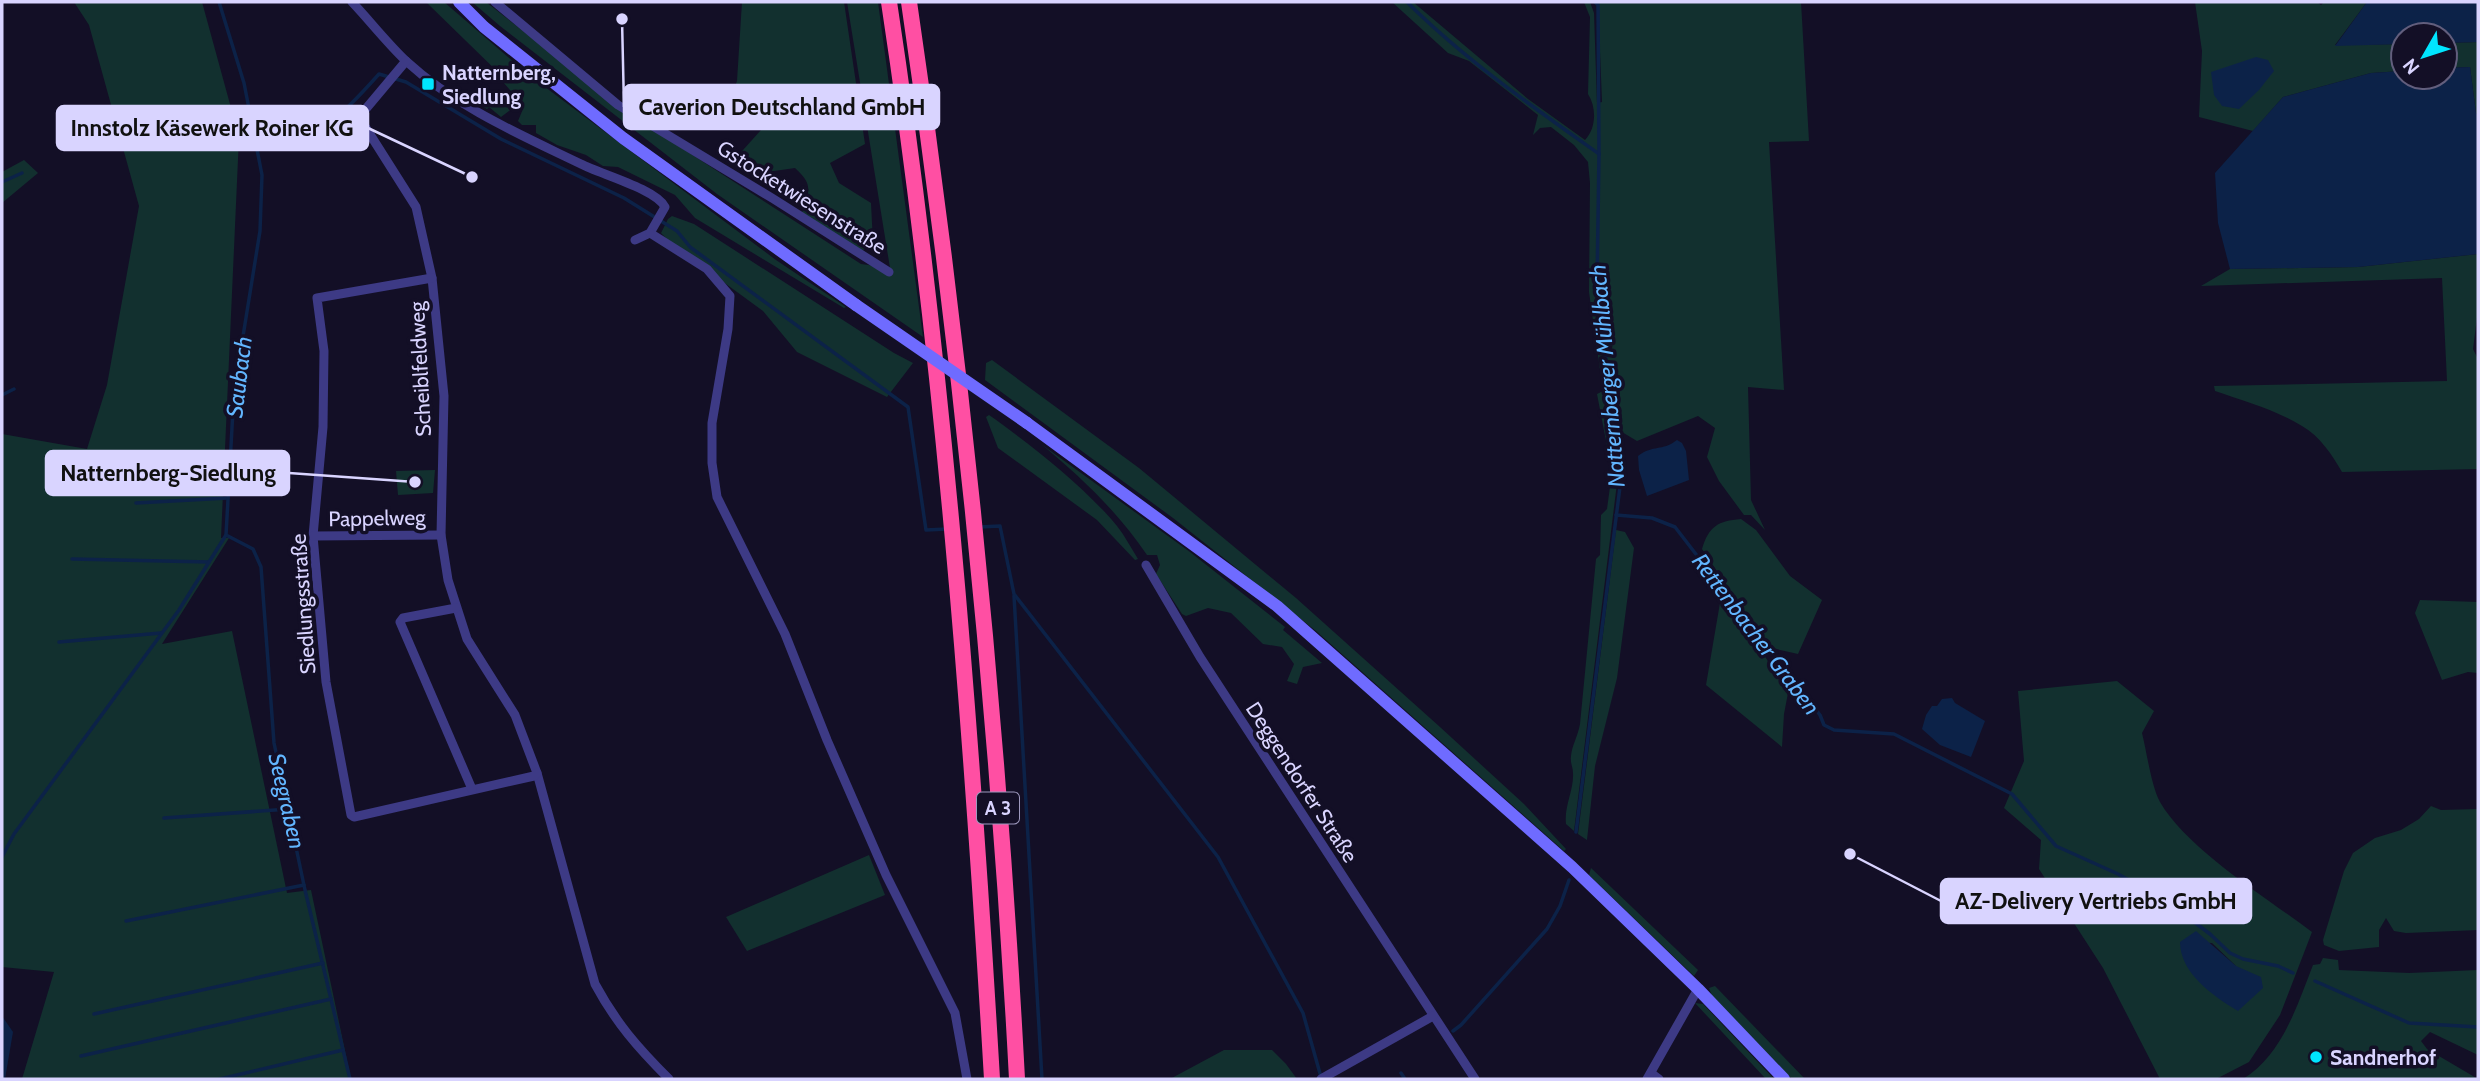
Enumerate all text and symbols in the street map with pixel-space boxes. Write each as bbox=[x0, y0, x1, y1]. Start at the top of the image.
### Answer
north arrow bbox=[2389, 21, 2459, 91]
text: N bbox=[2398, 54, 2424, 79]
place label: Natternberg, Siedlung bbox=[442, 60, 556, 109]
marker: Natternberg, Siedlung bbox=[420, 76, 436, 92]
callout: Caverion Deutschland GmbH bbox=[624, 85, 939, 129]
text: Caverion Deutschland GmbH bbox=[638, 93, 926, 121]
callout: Innstolz Käsewerk Roiner KG bbox=[57, 106, 368, 150]
text: Innstolz Käsewerk Roiner KG bbox=[70, 114, 354, 142]
street label: Gstocketwiesenstraße bbox=[713, 135, 891, 259]
water label: Natternberger Mühlbach bbox=[1583, 263, 1631, 489]
street label: Scheiblfeldweg bbox=[404, 300, 436, 437]
water label: Saubach bbox=[220, 335, 258, 419]
callout: Natternberg-Siedlung bbox=[46, 451, 289, 495]
text: Natternberg-Siedlung bbox=[60, 459, 276, 487]
street label: Pappelweg bbox=[328, 505, 426, 531]
street label: Siedlungsstraße bbox=[286, 533, 320, 675]
water label: Rettenbacher Graben bbox=[1686, 548, 1826, 720]
street label: Deggendorfer Straße bbox=[1241, 697, 1363, 867]
water label: Seegraben bbox=[262, 750, 312, 852]
road number: A 3 bbox=[977, 792, 1019, 824]
callout: AZ-Delivery Vertriebs GmbH bbox=[1941, 879, 2251, 923]
text: AZ-Delivery Vertriebs GmbH bbox=[1955, 887, 2237, 915]
place label: Sandnerhof bbox=[2330, 1045, 2436, 1070]
marker: Sandnerhof bbox=[2308, 1049, 2324, 1065]

